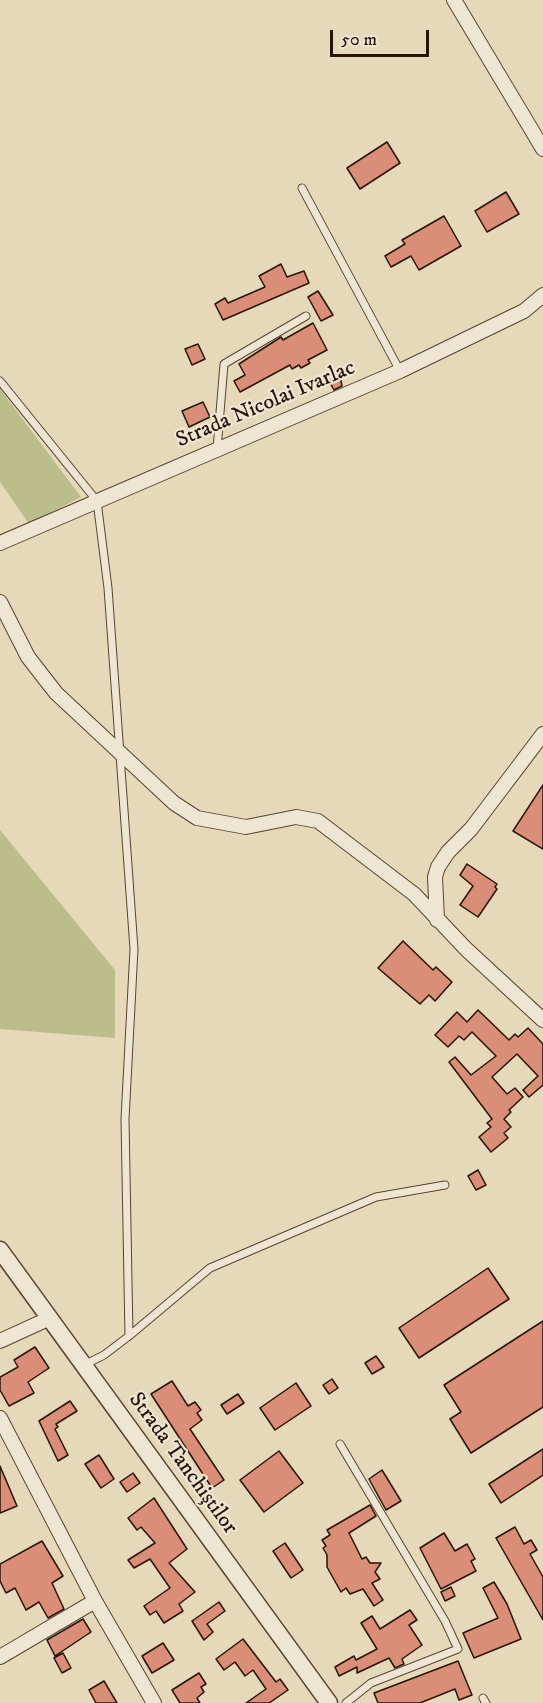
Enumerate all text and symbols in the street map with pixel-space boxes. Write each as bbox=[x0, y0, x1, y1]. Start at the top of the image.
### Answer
scale bar bbox=[333, 18, 432, 56]
text: 50 m bbox=[341, 29, 377, 51]
street label: Strada Nicolai Ivarlac bbox=[173, 355, 359, 455]
street label: Strada Tanchiștilor bbox=[122, 1388, 242, 1540]

